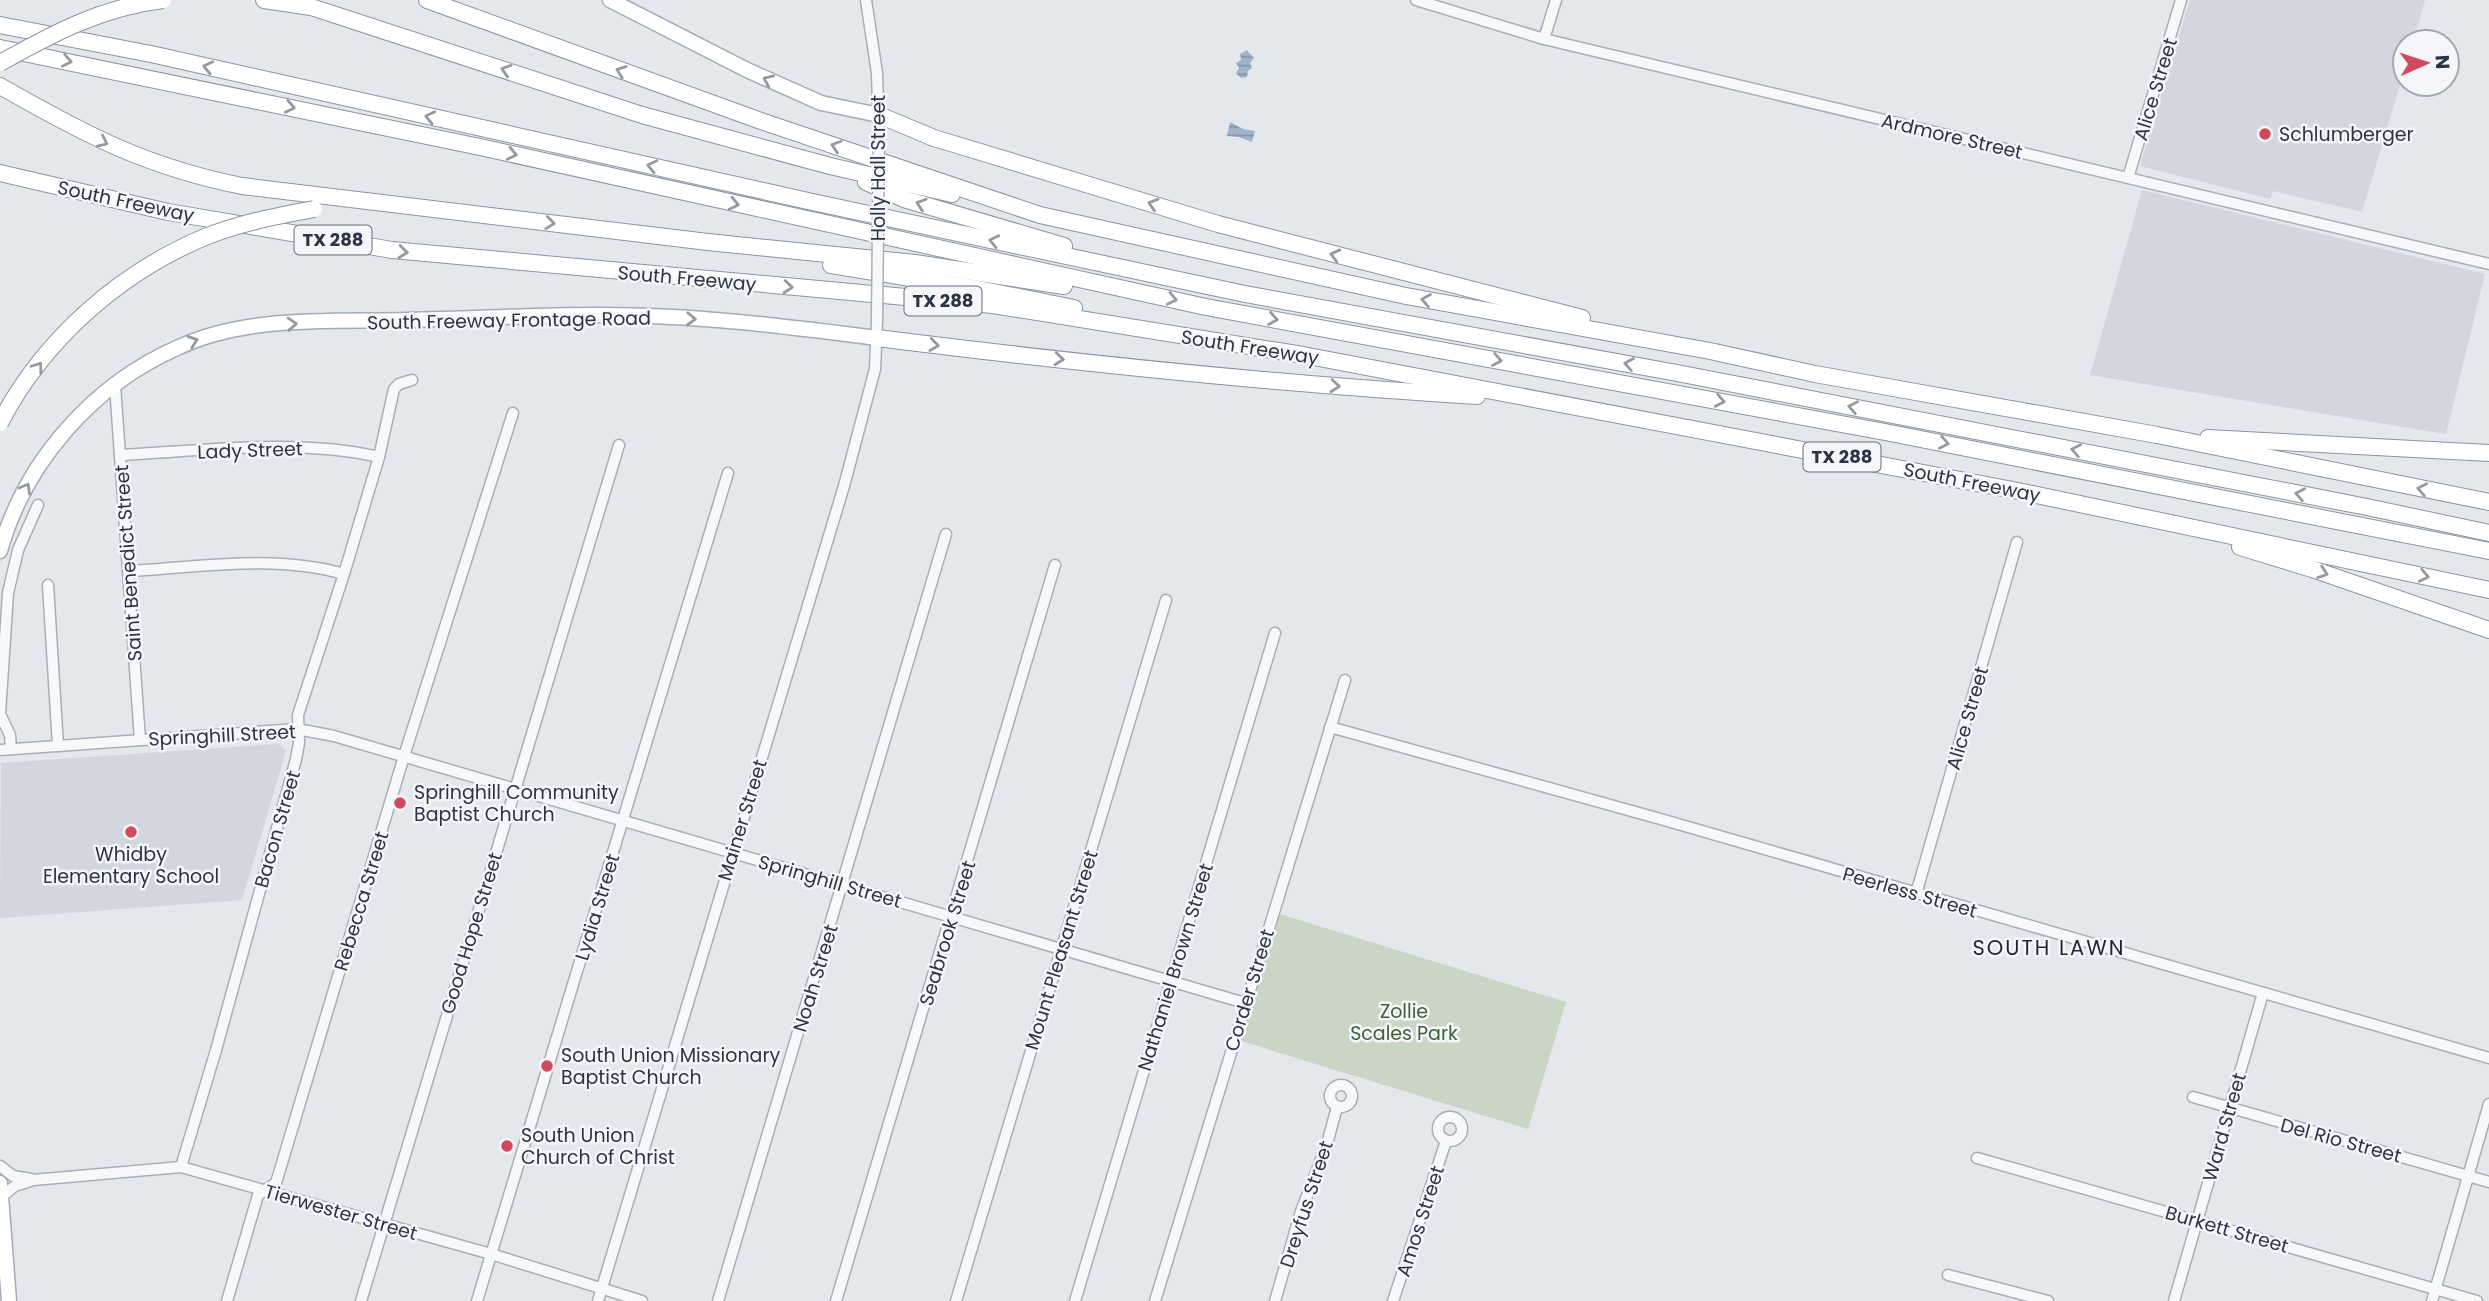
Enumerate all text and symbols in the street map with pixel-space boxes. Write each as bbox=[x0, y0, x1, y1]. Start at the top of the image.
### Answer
north arrow bbox=[2391, 28, 2461, 98]
street label: Alice Street bbox=[2127, 34, 2184, 144]
one-way arrow bbox=[61, 53, 73, 68]
text: N bbox=[2429, 54, 2456, 70]
one-way arrow bbox=[202, 61, 214, 75]
one-way arrow bbox=[501, 64, 513, 79]
one-way arrow bbox=[616, 65, 628, 79]
one-way arrow bbox=[763, 74, 775, 88]
street label: Holly Hall Street bbox=[865, 95, 892, 241]
one-way arrow bbox=[284, 98, 296, 113]
street label: Ardmore Street bbox=[1879, 107, 2025, 166]
one-way arrow bbox=[424, 111, 436, 125]
place label: Schlumberger bbox=[2279, 121, 2414, 148]
marker: Schlumberger bbox=[2257, 126, 2273, 142]
one-way arrow bbox=[96, 134, 108, 148]
one-way arrow bbox=[830, 140, 842, 154]
one-way arrow bbox=[506, 146, 518, 161]
one-way arrow bbox=[646, 160, 658, 175]
street label: South Freeway bbox=[55, 174, 197, 229]
one-way arrow bbox=[728, 196, 740, 211]
one-way arrow bbox=[915, 198, 927, 212]
one-way arrow bbox=[1147, 198, 1159, 213]
one-way arrow bbox=[545, 215, 556, 230]
road number: TX 288 bbox=[294, 226, 372, 254]
one-way arrow bbox=[988, 234, 1000, 249]
one-way arrow bbox=[398, 244, 409, 259]
one-way arrow bbox=[1329, 249, 1341, 263]
street label: South Freeway bbox=[617, 259, 758, 298]
one-way arrow bbox=[782, 279, 793, 294]
road number: TX 288 bbox=[904, 286, 982, 316]
one-way arrow bbox=[1166, 291, 1178, 306]
one-way arrow bbox=[1420, 293, 1432, 308]
street label: South Freeway Frontage Road bbox=[367, 305, 651, 336]
one-way arrow bbox=[686, 311, 697, 326]
one-way arrow bbox=[1267, 311, 1279, 326]
one-way arrow bbox=[287, 317, 298, 332]
street label: South Freeway bbox=[1179, 323, 1321, 372]
one-way arrow bbox=[187, 335, 199, 349]
one-way arrow bbox=[928, 337, 940, 352]
one-way arrow bbox=[1054, 351, 1065, 366]
one-way arrow bbox=[1491, 352, 1502, 367]
one-way arrow bbox=[1624, 358, 1636, 373]
one-way arrow bbox=[30, 362, 42, 375]
one-way arrow bbox=[1329, 378, 1340, 393]
one-way arrow bbox=[1714, 393, 1726, 408]
one-way arrow bbox=[1847, 400, 1859, 415]
street label: Lady Street bbox=[197, 435, 303, 466]
one-way arrow bbox=[1938, 435, 1950, 450]
road number: TX 288 bbox=[1804, 443, 1881, 472]
one-way arrow bbox=[2070, 444, 2082, 459]
street label: South Freeway bbox=[1901, 456, 2043, 509]
street label: Saint Benedict Street bbox=[108, 464, 149, 662]
one-way arrow bbox=[2416, 482, 2428, 497]
one-way arrow bbox=[18, 483, 31, 495]
one-way arrow bbox=[2294, 487, 2306, 502]
one-way arrow bbox=[2317, 565, 2329, 579]
one-way arrow bbox=[2418, 568, 2430, 583]
street label: Alice Street bbox=[1940, 663, 1995, 773]
street label: Springhill Street bbox=[148, 718, 297, 753]
street label: Mainer Street bbox=[711, 756, 774, 884]
street label: Bacon Street bbox=[248, 767, 307, 891]
place label: Springhill Community Baptist Church bbox=[414, 779, 619, 828]
marker: Springhill Community Baptist Church bbox=[392, 795, 408, 811]
marker: Whidby Elementary School bbox=[123, 824, 139, 840]
street label: Rebecca Street bbox=[327, 828, 396, 974]
place label: Whidby Elementary School bbox=[43, 841, 219, 890]
street label: Mount Pleasant Street bbox=[1018, 847, 1105, 1053]
street label: Springhill Street bbox=[755, 848, 905, 915]
street label: Good Hope Street bbox=[434, 849, 509, 1017]
street label: Lydia Street bbox=[568, 851, 626, 964]
street label: Seabrook Street bbox=[913, 857, 982, 1009]
street label: Nathaniel Brown Street bbox=[1131, 860, 1220, 1074]
street label: Peerless Street bbox=[1839, 860, 1980, 925]
street label: Noah Street bbox=[786, 921, 845, 1035]
street label: Corder Street bbox=[1218, 926, 1281, 1055]
district label: SOUTH LAWN bbox=[1973, 933, 2126, 962]
park label: Zollie Scales Park bbox=[1350, 998, 1458, 1047]
place label: South Union Missionary Baptist Church bbox=[561, 1042, 780, 1091]
marker: South Union Missionary Baptist Church bbox=[539, 1058, 555, 1074]
street label: Ward Street bbox=[2196, 1069, 2253, 1185]
street label: Del Rio Street bbox=[2277, 1111, 2404, 1170]
place label: South Union Church of Christ bbox=[521, 1122, 675, 1171]
street label: Dreyfus Street bbox=[1273, 1137, 1340, 1271]
marker: South Union Church of Christ bbox=[499, 1138, 515, 1154]
street label: Amos Street bbox=[1390, 1162, 1451, 1280]
street label: Tierwester Street bbox=[261, 1178, 420, 1247]
street label: Burkett Street bbox=[2162, 1199, 2292, 1260]

